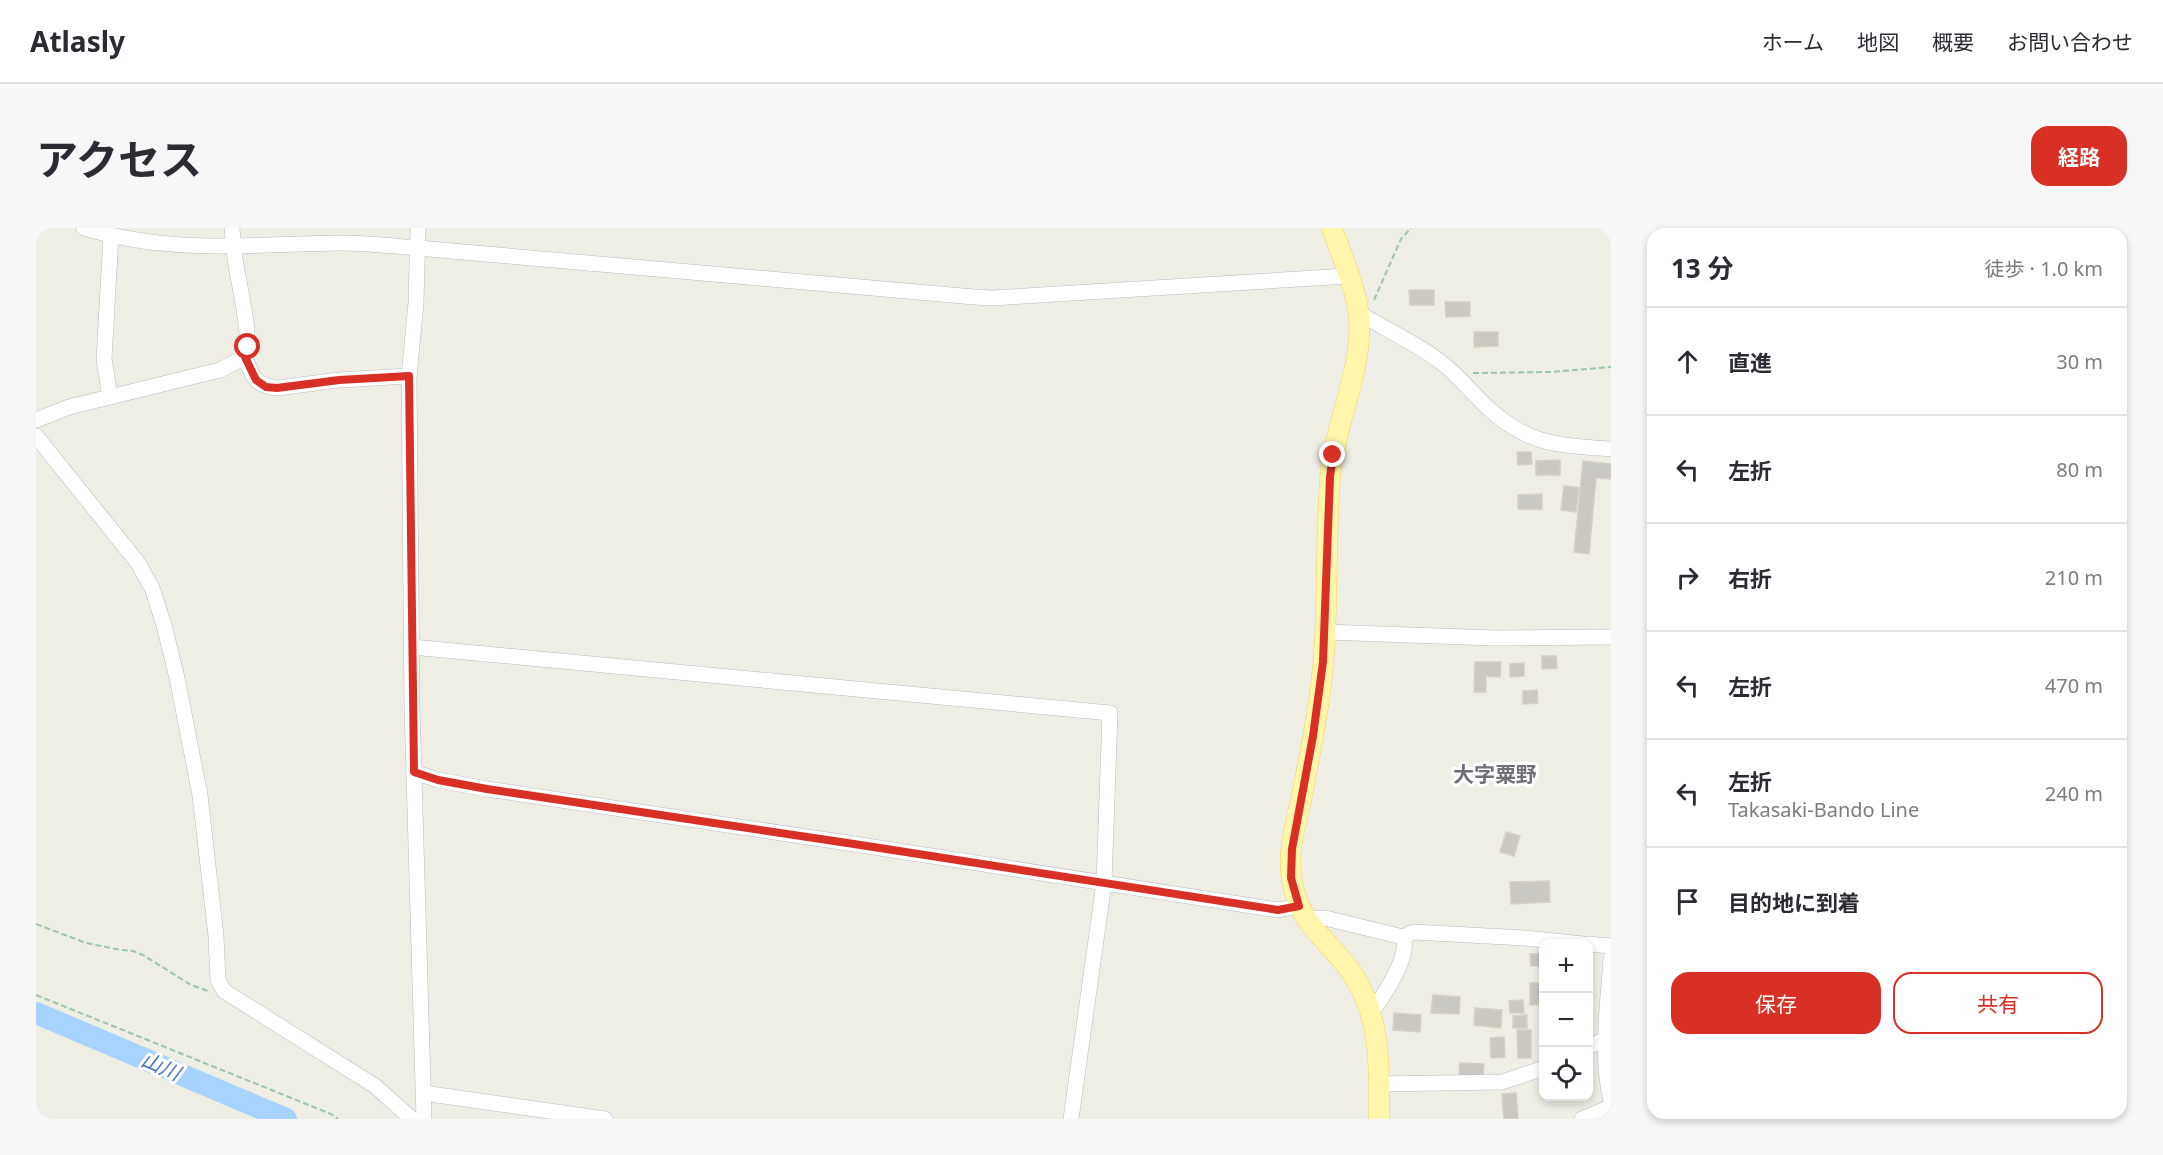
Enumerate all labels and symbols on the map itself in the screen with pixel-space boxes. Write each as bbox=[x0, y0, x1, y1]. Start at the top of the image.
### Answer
route start bbox=[234, 333, 260, 359]
route end bbox=[1319, 441, 1345, 467]
district label: 大字粟野 bbox=[1453, 760, 1537, 788]
water label: 山川 bbox=[137, 1046, 187, 1087]

